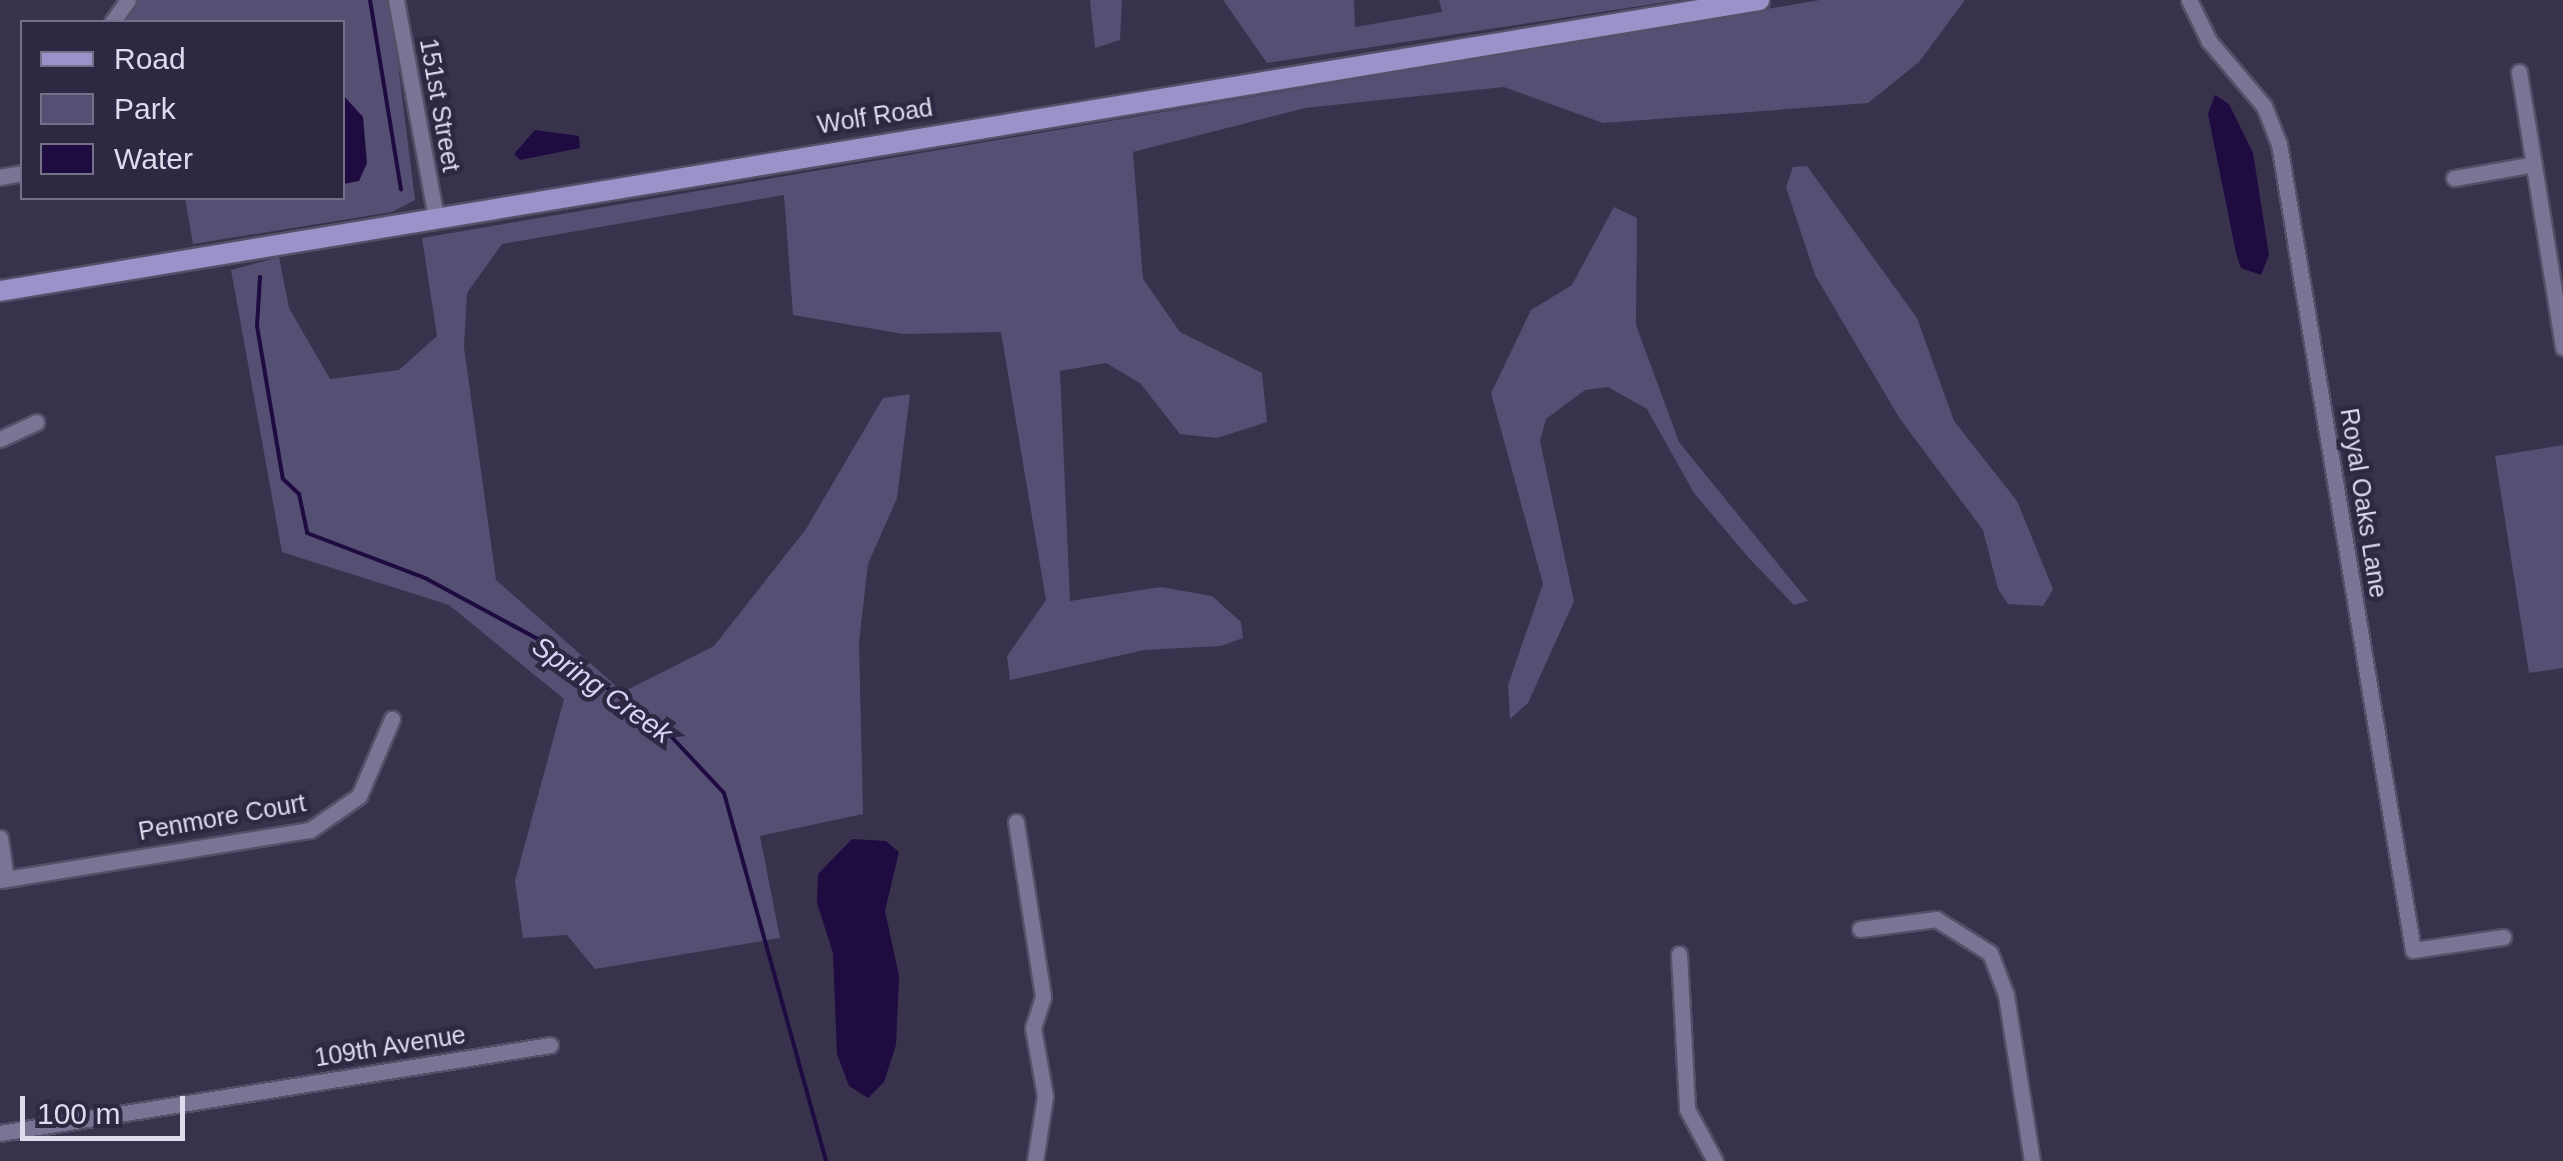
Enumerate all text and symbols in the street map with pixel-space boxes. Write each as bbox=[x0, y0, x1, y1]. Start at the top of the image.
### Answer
legend bbox=[20, 20, 345, 200]
street label: 151st Street bbox=[414, 36, 466, 174]
text: Road bbox=[114, 42, 186, 75]
text: Park bbox=[114, 92, 176, 125]
street label: Wolf Road bbox=[815, 92, 935, 140]
text: Water bbox=[114, 142, 193, 175]
street label: Royal Oaks Lane bbox=[2334, 406, 2394, 600]
water label: Spring Creek bbox=[525, 629, 679, 751]
street label: Penmore Court bbox=[136, 788, 308, 846]
street label: 109th Avenue bbox=[312, 1019, 468, 1073]
scale bar bbox=[25, 1076, 190, 1138]
text: 100 m bbox=[37, 1097, 120, 1130]

